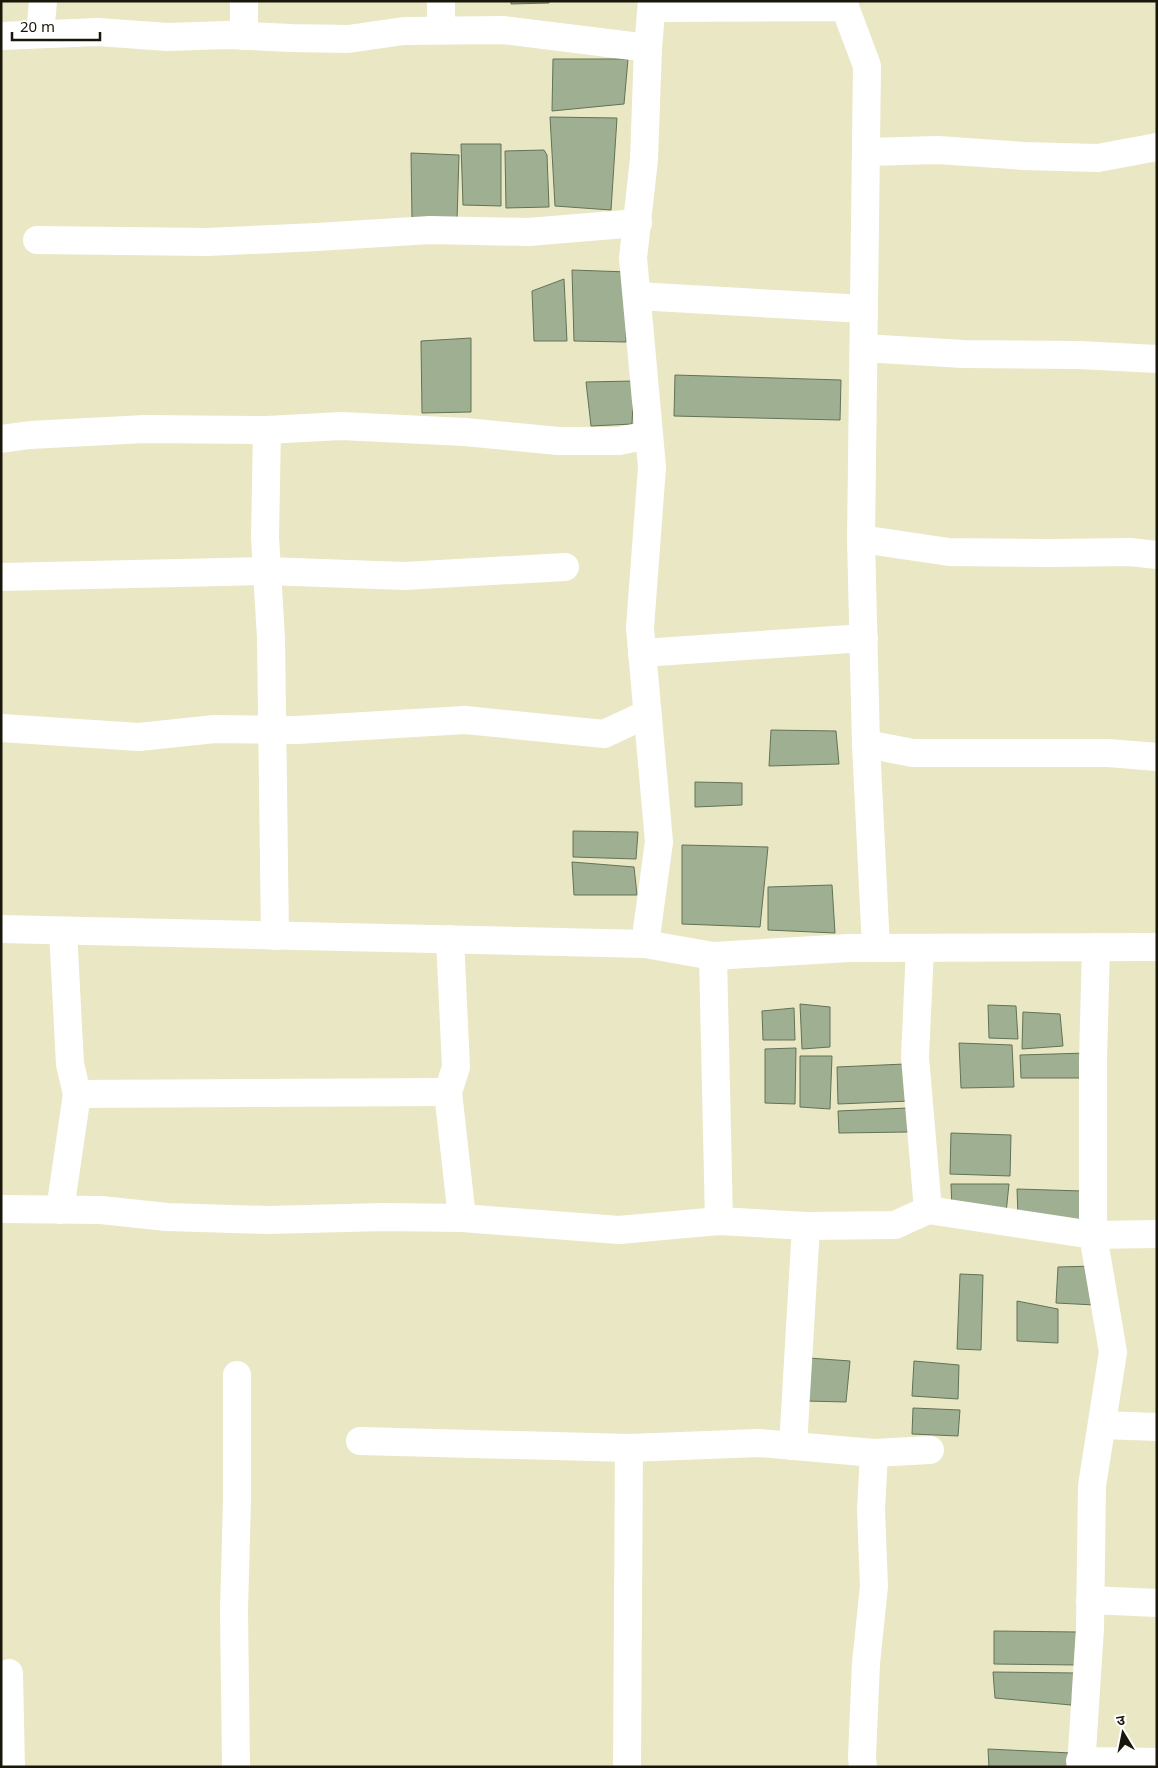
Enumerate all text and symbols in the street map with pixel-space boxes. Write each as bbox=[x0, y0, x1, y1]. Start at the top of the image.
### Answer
scale bar bbox=[12, 10, 100, 42]
text: 20 m bbox=[20, 16, 55, 36]
north arrow bbox=[1098, 1708, 1148, 1758]
text: उ bbox=[1115, 1709, 1127, 1730]

